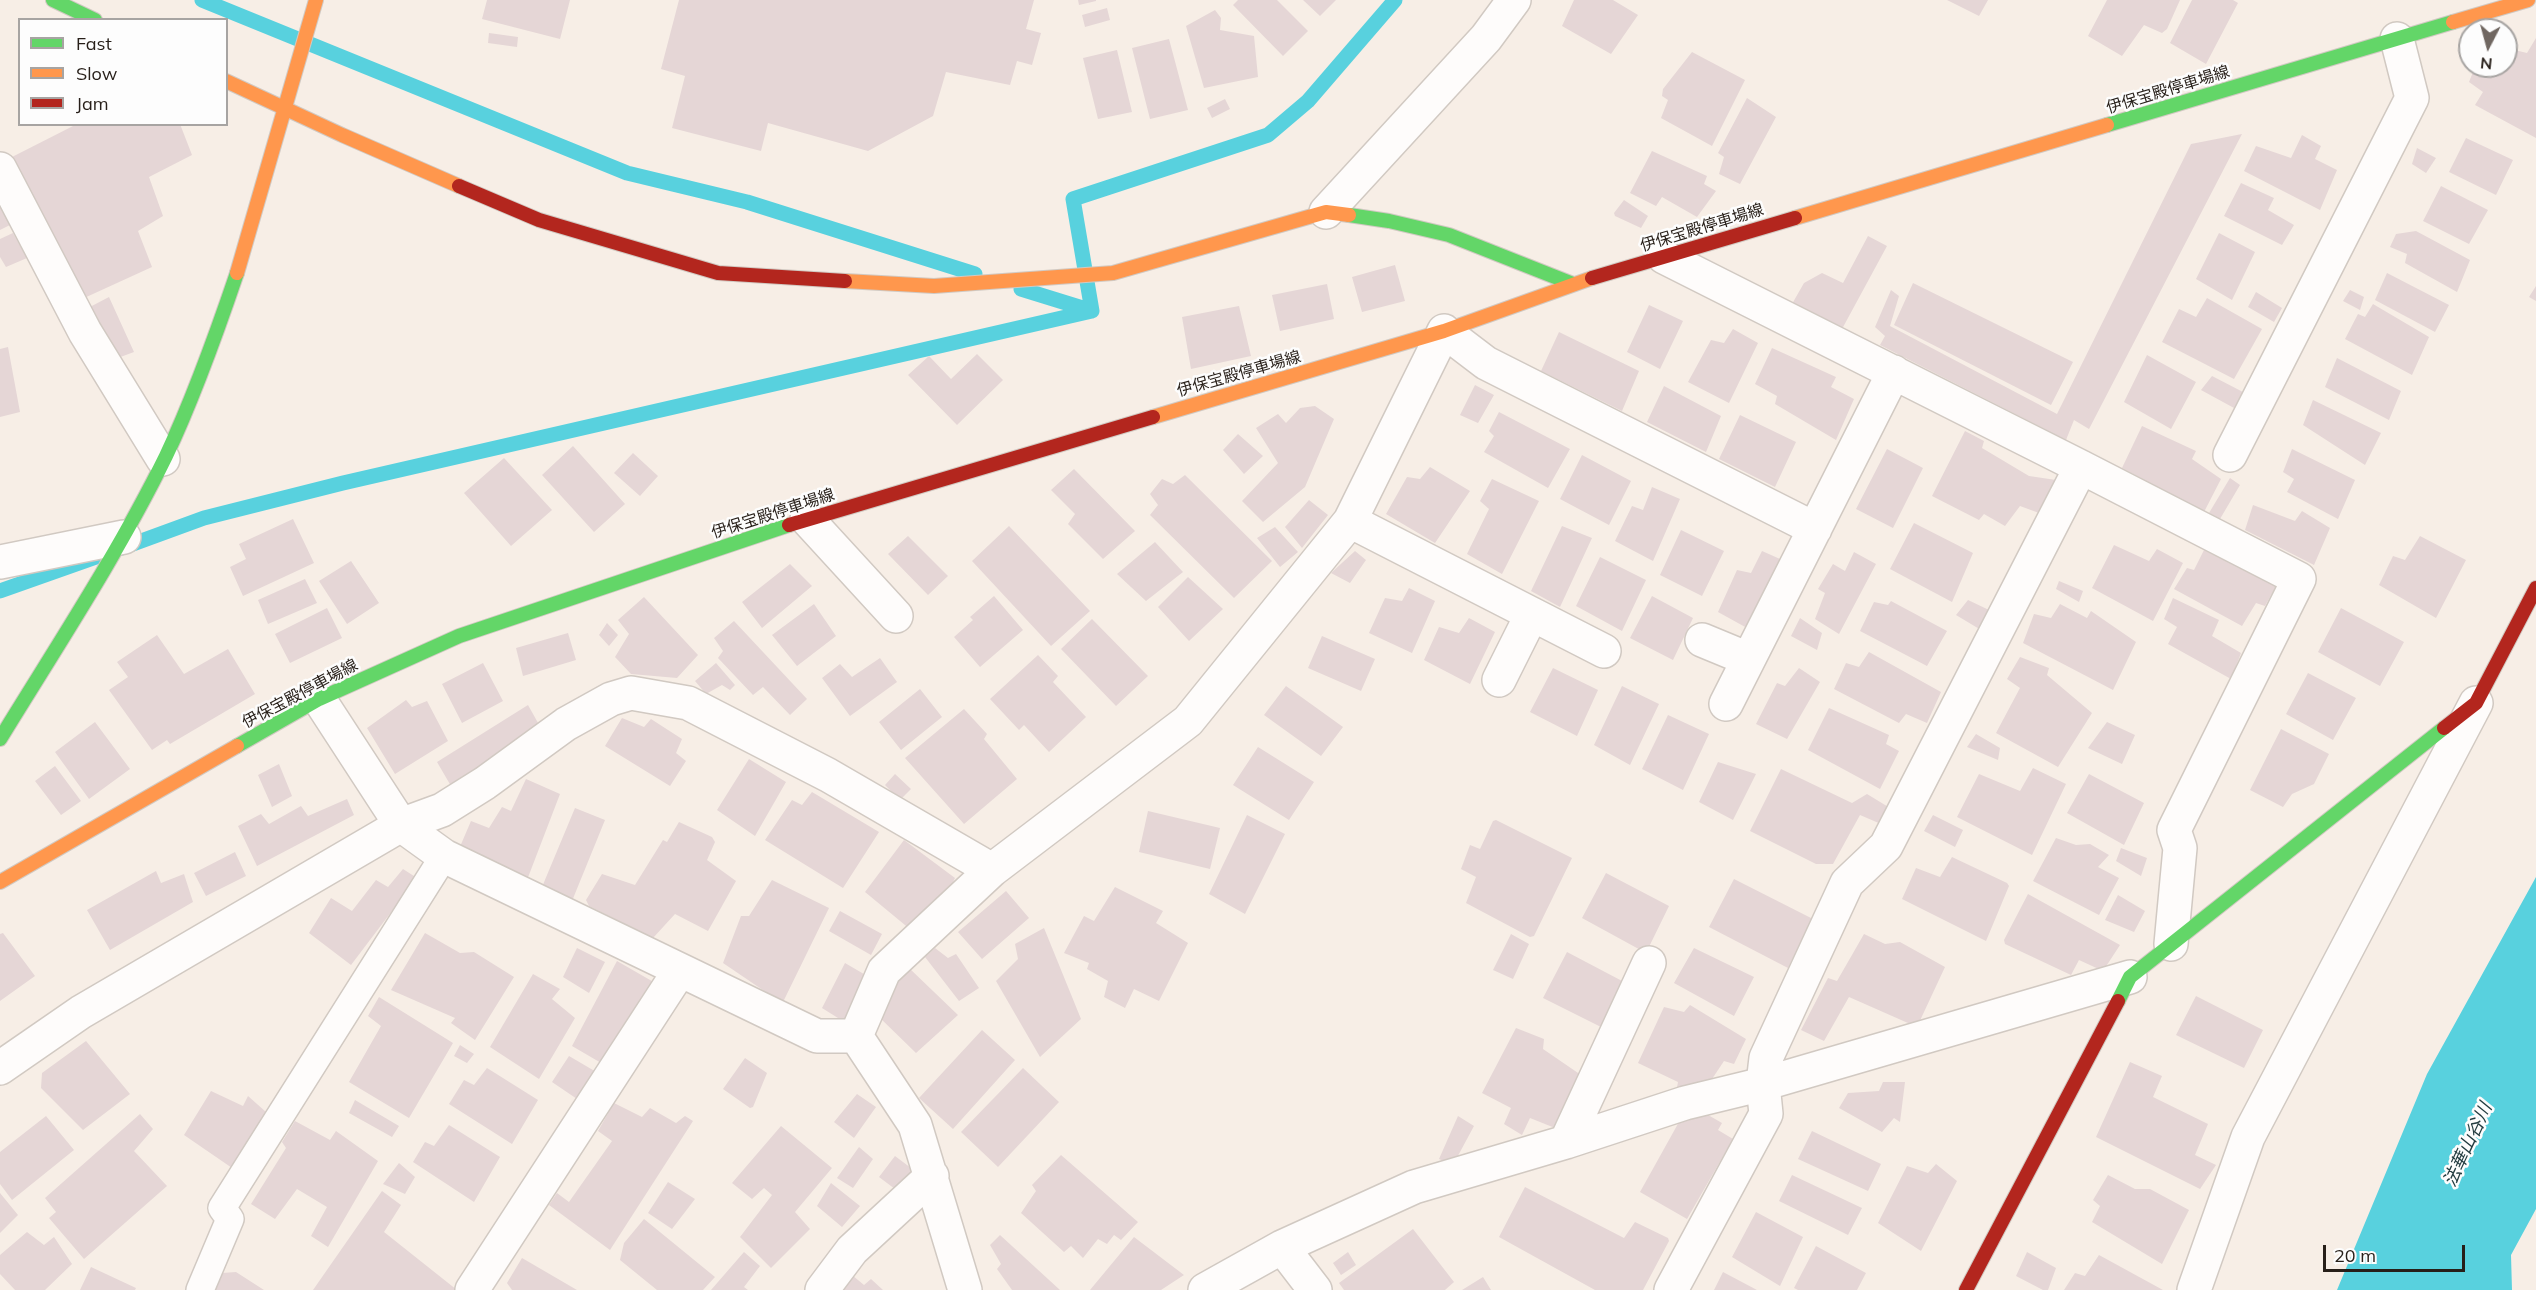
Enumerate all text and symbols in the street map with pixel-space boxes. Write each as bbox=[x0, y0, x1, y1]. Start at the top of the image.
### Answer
legend bbox=[18, 18, 228, 126]
north arrow bbox=[2458, 18, 2518, 78]
text: Fast bbox=[76, 32, 112, 55]
text: N bbox=[2479, 53, 2493, 74]
text: Slow bbox=[76, 62, 117, 85]
street label: 伊保宝殿停車場線 bbox=[2104, 62, 2232, 118]
text: Jam bbox=[76, 92, 109, 115]
street label: 伊保宝殿停車場線 bbox=[1638, 200, 1766, 256]
street label: 伊保宝殿停車場線 bbox=[1175, 347, 1303, 401]
street label: 伊保宝殿停車場線 bbox=[709, 485, 837, 543]
street label: 伊保宝殿停車場線 bbox=[239, 655, 361, 733]
water label: 法華山谷川 bbox=[2439, 1100, 2497, 1190]
scale bar bbox=[2326, 1233, 2468, 1271]
text: 20 m bbox=[2334, 1244, 2376, 1267]

